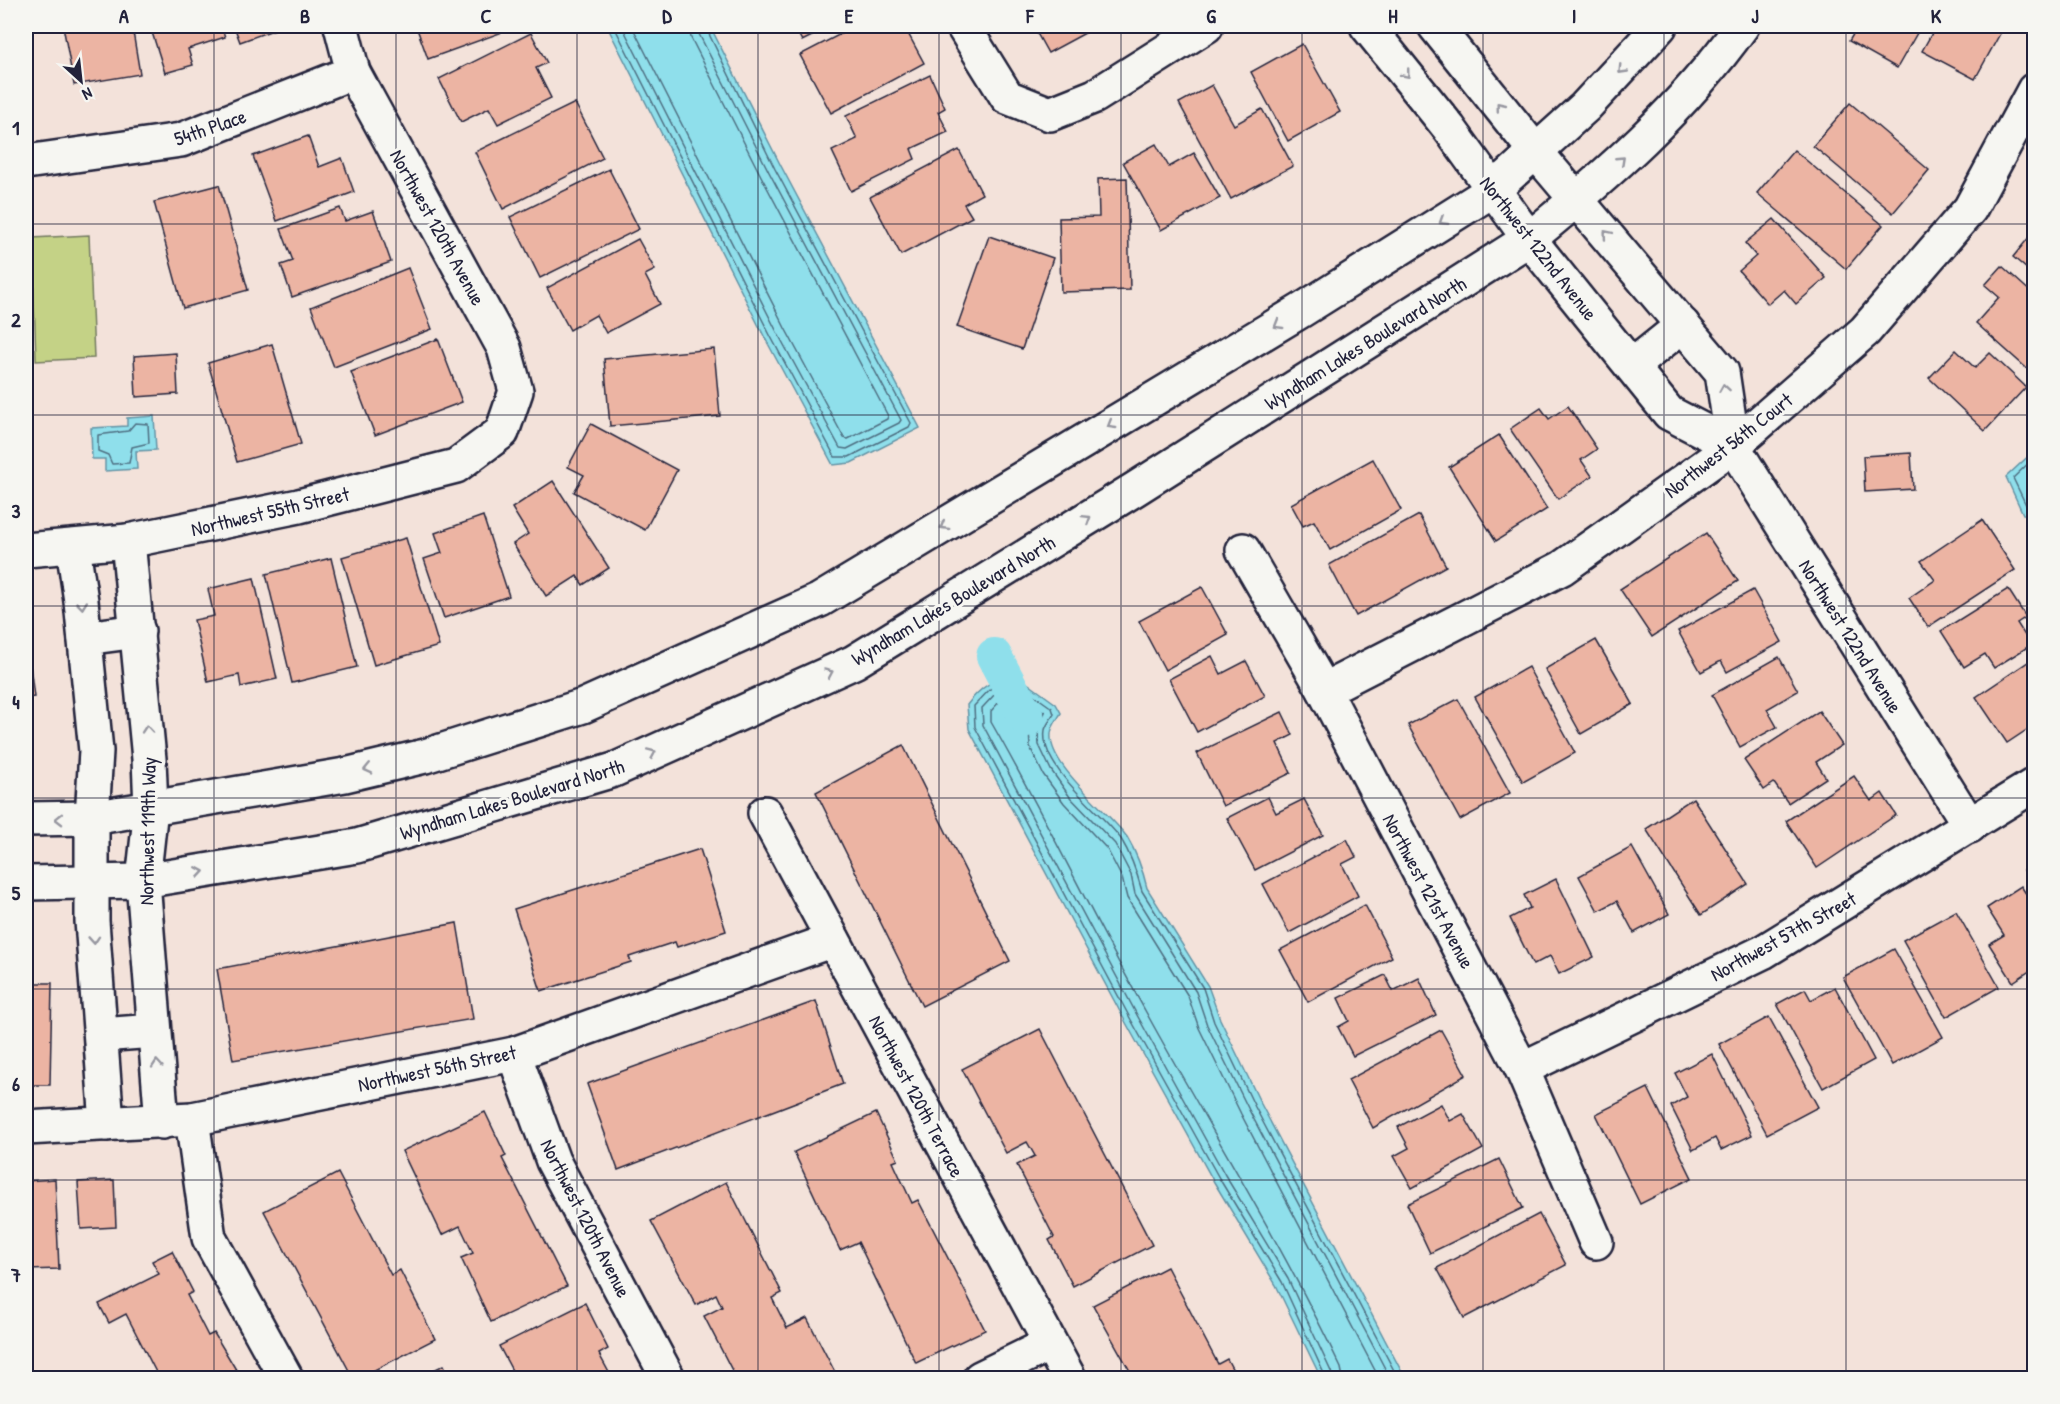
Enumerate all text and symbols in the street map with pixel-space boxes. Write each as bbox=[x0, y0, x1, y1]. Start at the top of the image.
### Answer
text: A bbox=[119, 2, 129, 29]
text: B bbox=[300, 2, 310, 29]
text: C bbox=[481, 2, 492, 29]
text: D bbox=[662, 2, 672, 29]
text: E bbox=[845, 2, 854, 29]
text: F bbox=[1025, 2, 1035, 29]
text: G bbox=[1206, 2, 1216, 29]
text: H bbox=[1388, 2, 1398, 29]
text: I bbox=[1572, 2, 1576, 29]
text: J bbox=[1751, 2, 1759, 29]
text: K bbox=[1931, 2, 1942, 29]
north arrow bbox=[51, 51, 111, 111]
one-way arrow bbox=[1618, 62, 1629, 73]
one-way arrow bbox=[1399, 67, 1410, 78]
text: N bbox=[79, 83, 97, 106]
street label: 54th Place bbox=[170, 102, 250, 152]
one-way arrow bbox=[1496, 102, 1507, 113]
text: 1 bbox=[12, 114, 20, 141]
street label: Northwest 120th Avenue bbox=[384, 144, 492, 310]
one-way arrow bbox=[1614, 156, 1625, 167]
street label: Northwest 122nd Avenue bbox=[1474, 170, 1604, 326]
one-way arrow bbox=[1439, 214, 1449, 226]
one-way arrow bbox=[1604, 230, 1615, 241]
street label: Wyndham Lakes Boulevard North bbox=[1259, 270, 1471, 416]
text: 2 bbox=[11, 306, 21, 333]
one-way arrow bbox=[1274, 317, 1284, 329]
one-way arrow bbox=[1718, 383, 1731, 393]
street label: Northwest 56th Court bbox=[1658, 386, 1799, 504]
one-way arrow bbox=[1107, 418, 1117, 430]
street label: Northwest 55th Street bbox=[188, 479, 353, 542]
text: 3 bbox=[12, 497, 21, 524]
one-way arrow bbox=[1081, 514, 1091, 526]
one-way arrow bbox=[940, 518, 950, 530]
street label: Wyndham Lakes Boulevard North bbox=[846, 528, 1060, 672]
street label: Northwest 122nd Avenue bbox=[1793, 554, 1909, 718]
one-way arrow bbox=[75, 601, 88, 610]
one-way arrow bbox=[823, 668, 834, 680]
text: 4 bbox=[12, 688, 20, 715]
one-way arrow bbox=[141, 724, 154, 733]
one-way arrow bbox=[645, 748, 656, 760]
street label: Wyndham Lakes Boulevard North bbox=[397, 752, 627, 846]
street label: Northwest 119th Way bbox=[132, 757, 162, 905]
one-way arrow bbox=[363, 762, 373, 775]
street label: Northwest 121st Avenue bbox=[1377, 809, 1481, 973]
one-way arrow bbox=[54, 813, 63, 825]
one-way arrow bbox=[196, 866, 205, 878]
text: 5 bbox=[12, 879, 21, 906]
street label: Northwest 57th Street bbox=[1705, 884, 1862, 987]
one-way arrow bbox=[87, 935, 100, 945]
street label: Northwest 120th Terrace bbox=[863, 1010, 971, 1182]
street label: Northwest 56th Street bbox=[355, 1038, 520, 1098]
one-way arrow bbox=[151, 1059, 164, 1068]
text: 6 bbox=[12, 1070, 20, 1097]
street label: Northwest 120th Avenue bbox=[534, 1134, 638, 1302]
text: 7 bbox=[10, 1261, 21, 1288]

